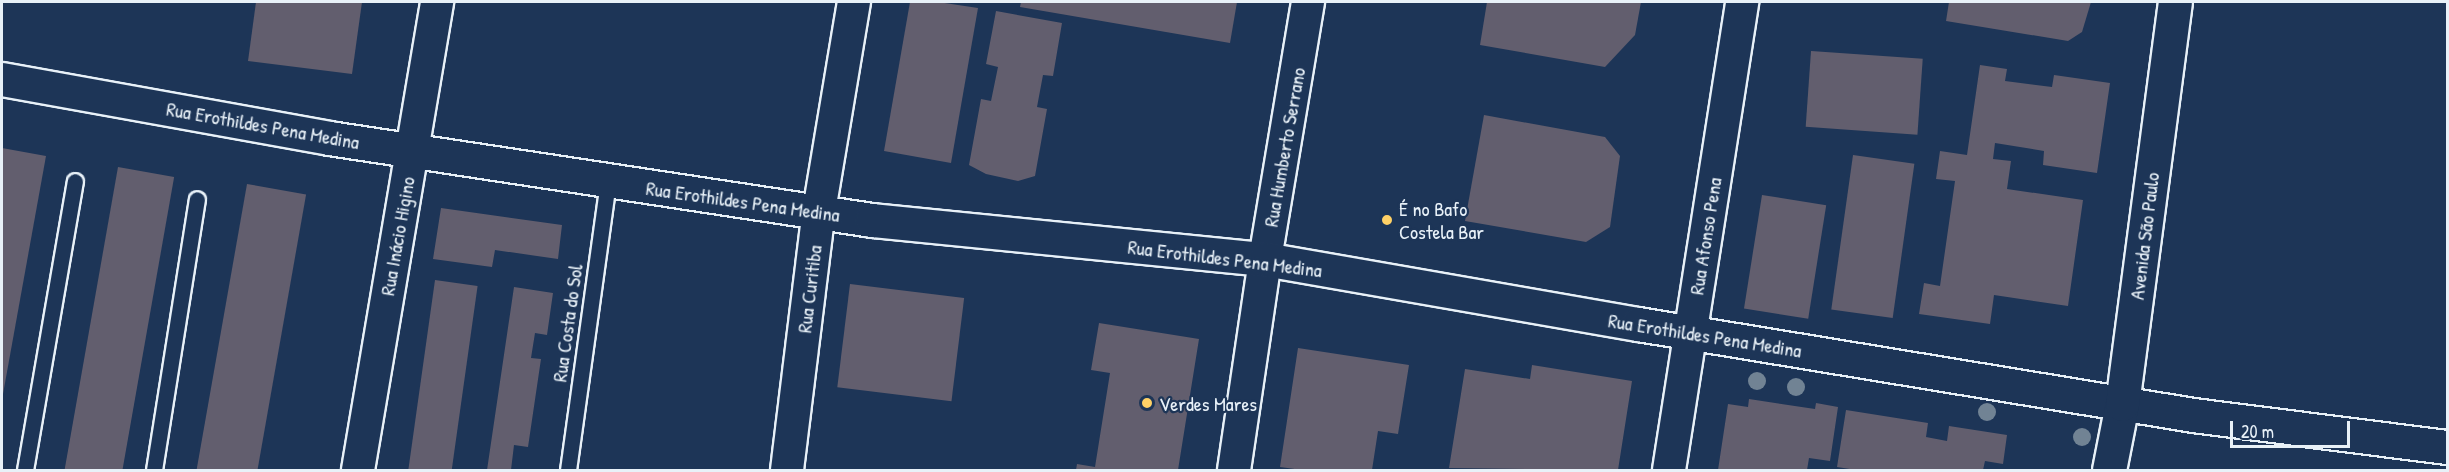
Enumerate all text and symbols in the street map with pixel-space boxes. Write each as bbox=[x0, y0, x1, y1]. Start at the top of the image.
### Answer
street label: Rua Humberto Serrano bbox=[1258, 65, 1310, 229]
street label: Rua Erothildes Pena Medina bbox=[165, 96, 361, 154]
street label: Avenida São Paulo bbox=[2124, 171, 2164, 301]
street label: Rua Inácio Higino bbox=[375, 175, 419, 297]
street label: Rua Erothildes Pena Medina bbox=[645, 176, 841, 226]
street label: Rua Afonso Pena bbox=[1684, 176, 1726, 296]
place label: É no Bafo Costela Bar bbox=[1399, 196, 1484, 243]
marker: É no Bafo Costela Bar bbox=[1380, 213, 1394, 227]
street label: Rua Erothildes Pena Medina bbox=[1127, 234, 1323, 282]
street label: Rua Curitiba bbox=[792, 244, 826, 334]
street label: Rua Costa do Sol bbox=[547, 263, 587, 383]
street label: Rua Erothildes Pena Medina bbox=[1607, 308, 1803, 362]
place label: Verdes Mares bbox=[1159, 391, 1257, 415]
marker: Verdes Mares bbox=[1140, 396, 1154, 410]
scale bar bbox=[2233, 409, 2353, 447]
text: 20 m bbox=[2241, 419, 2274, 444]

